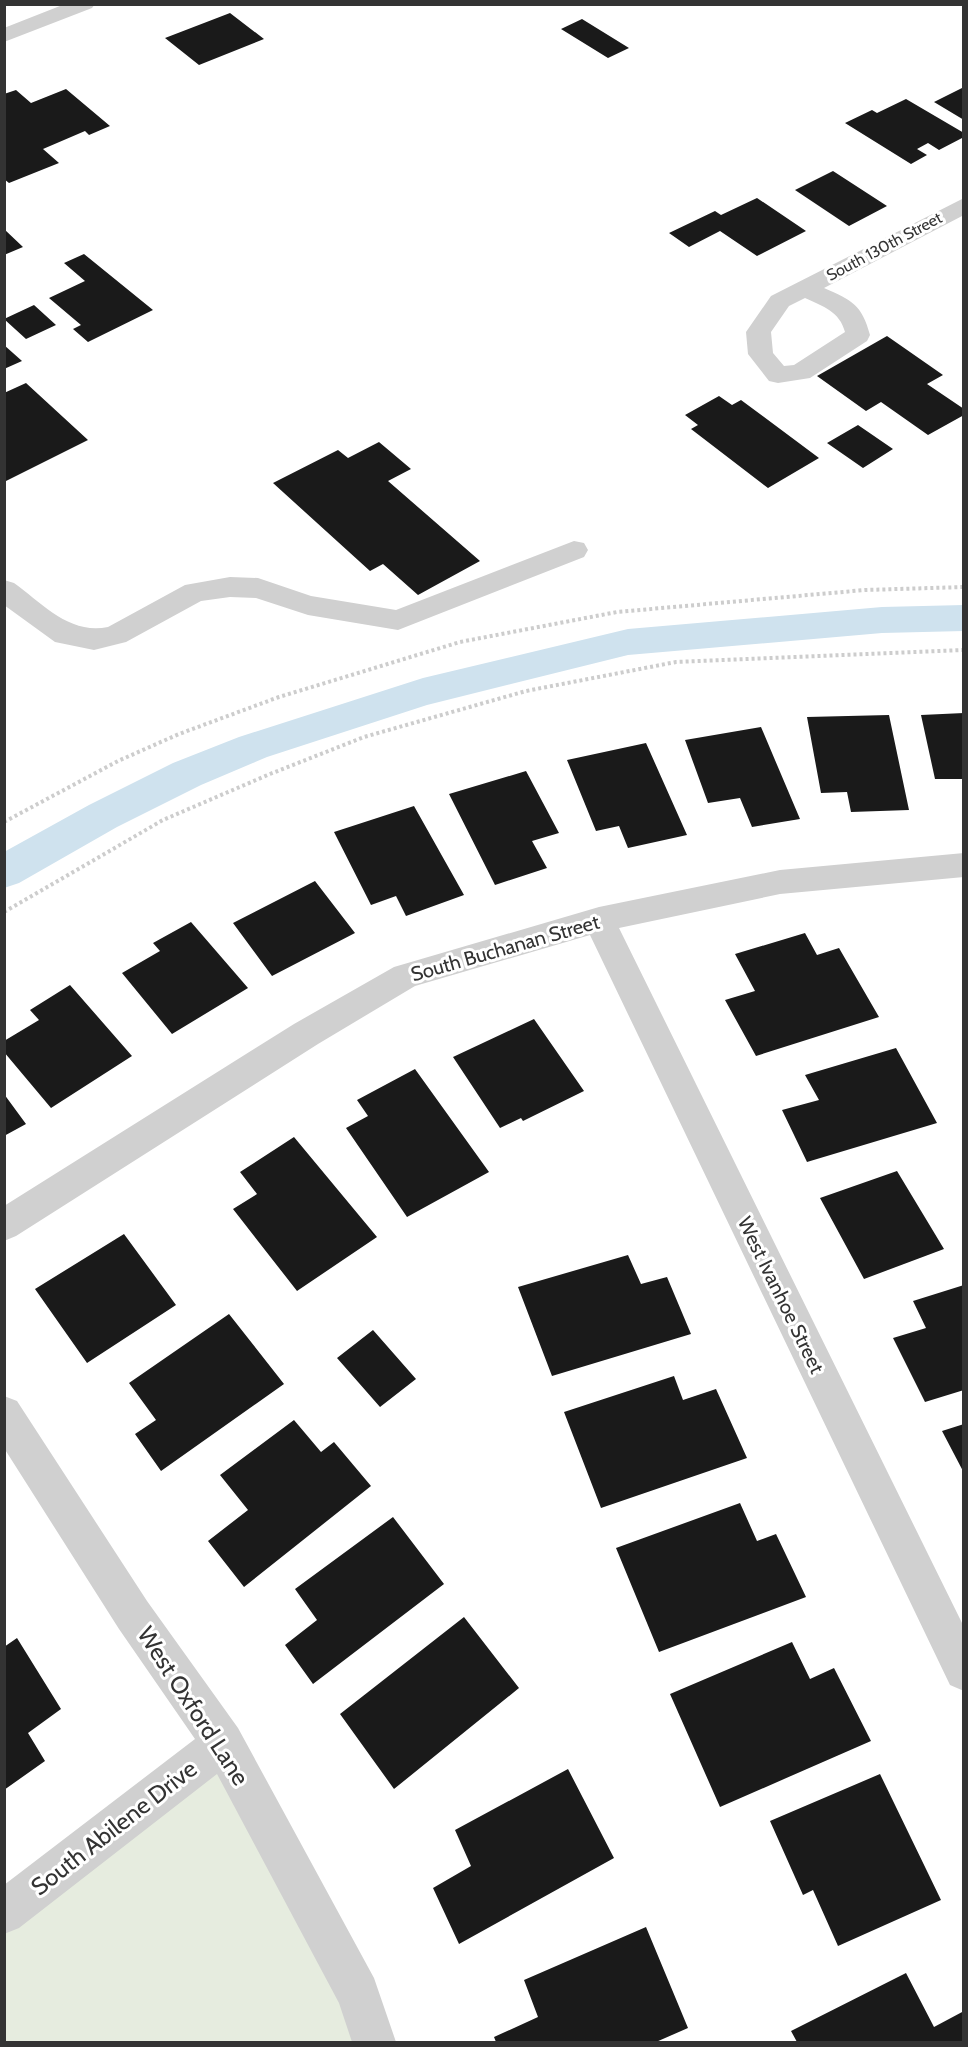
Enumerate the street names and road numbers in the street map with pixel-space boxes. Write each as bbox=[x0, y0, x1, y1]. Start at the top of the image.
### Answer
street label: South 130th Street bbox=[823, 208, 946, 285]
street label: South Buchanan Street bbox=[408, 910, 602, 986]
street label: West Ivanhoe Street bbox=[733, 1213, 829, 1377]
street label: West Oxford Lane bbox=[131, 1621, 255, 1790]
street label: South Abilene Drive bbox=[25, 1754, 202, 1901]

